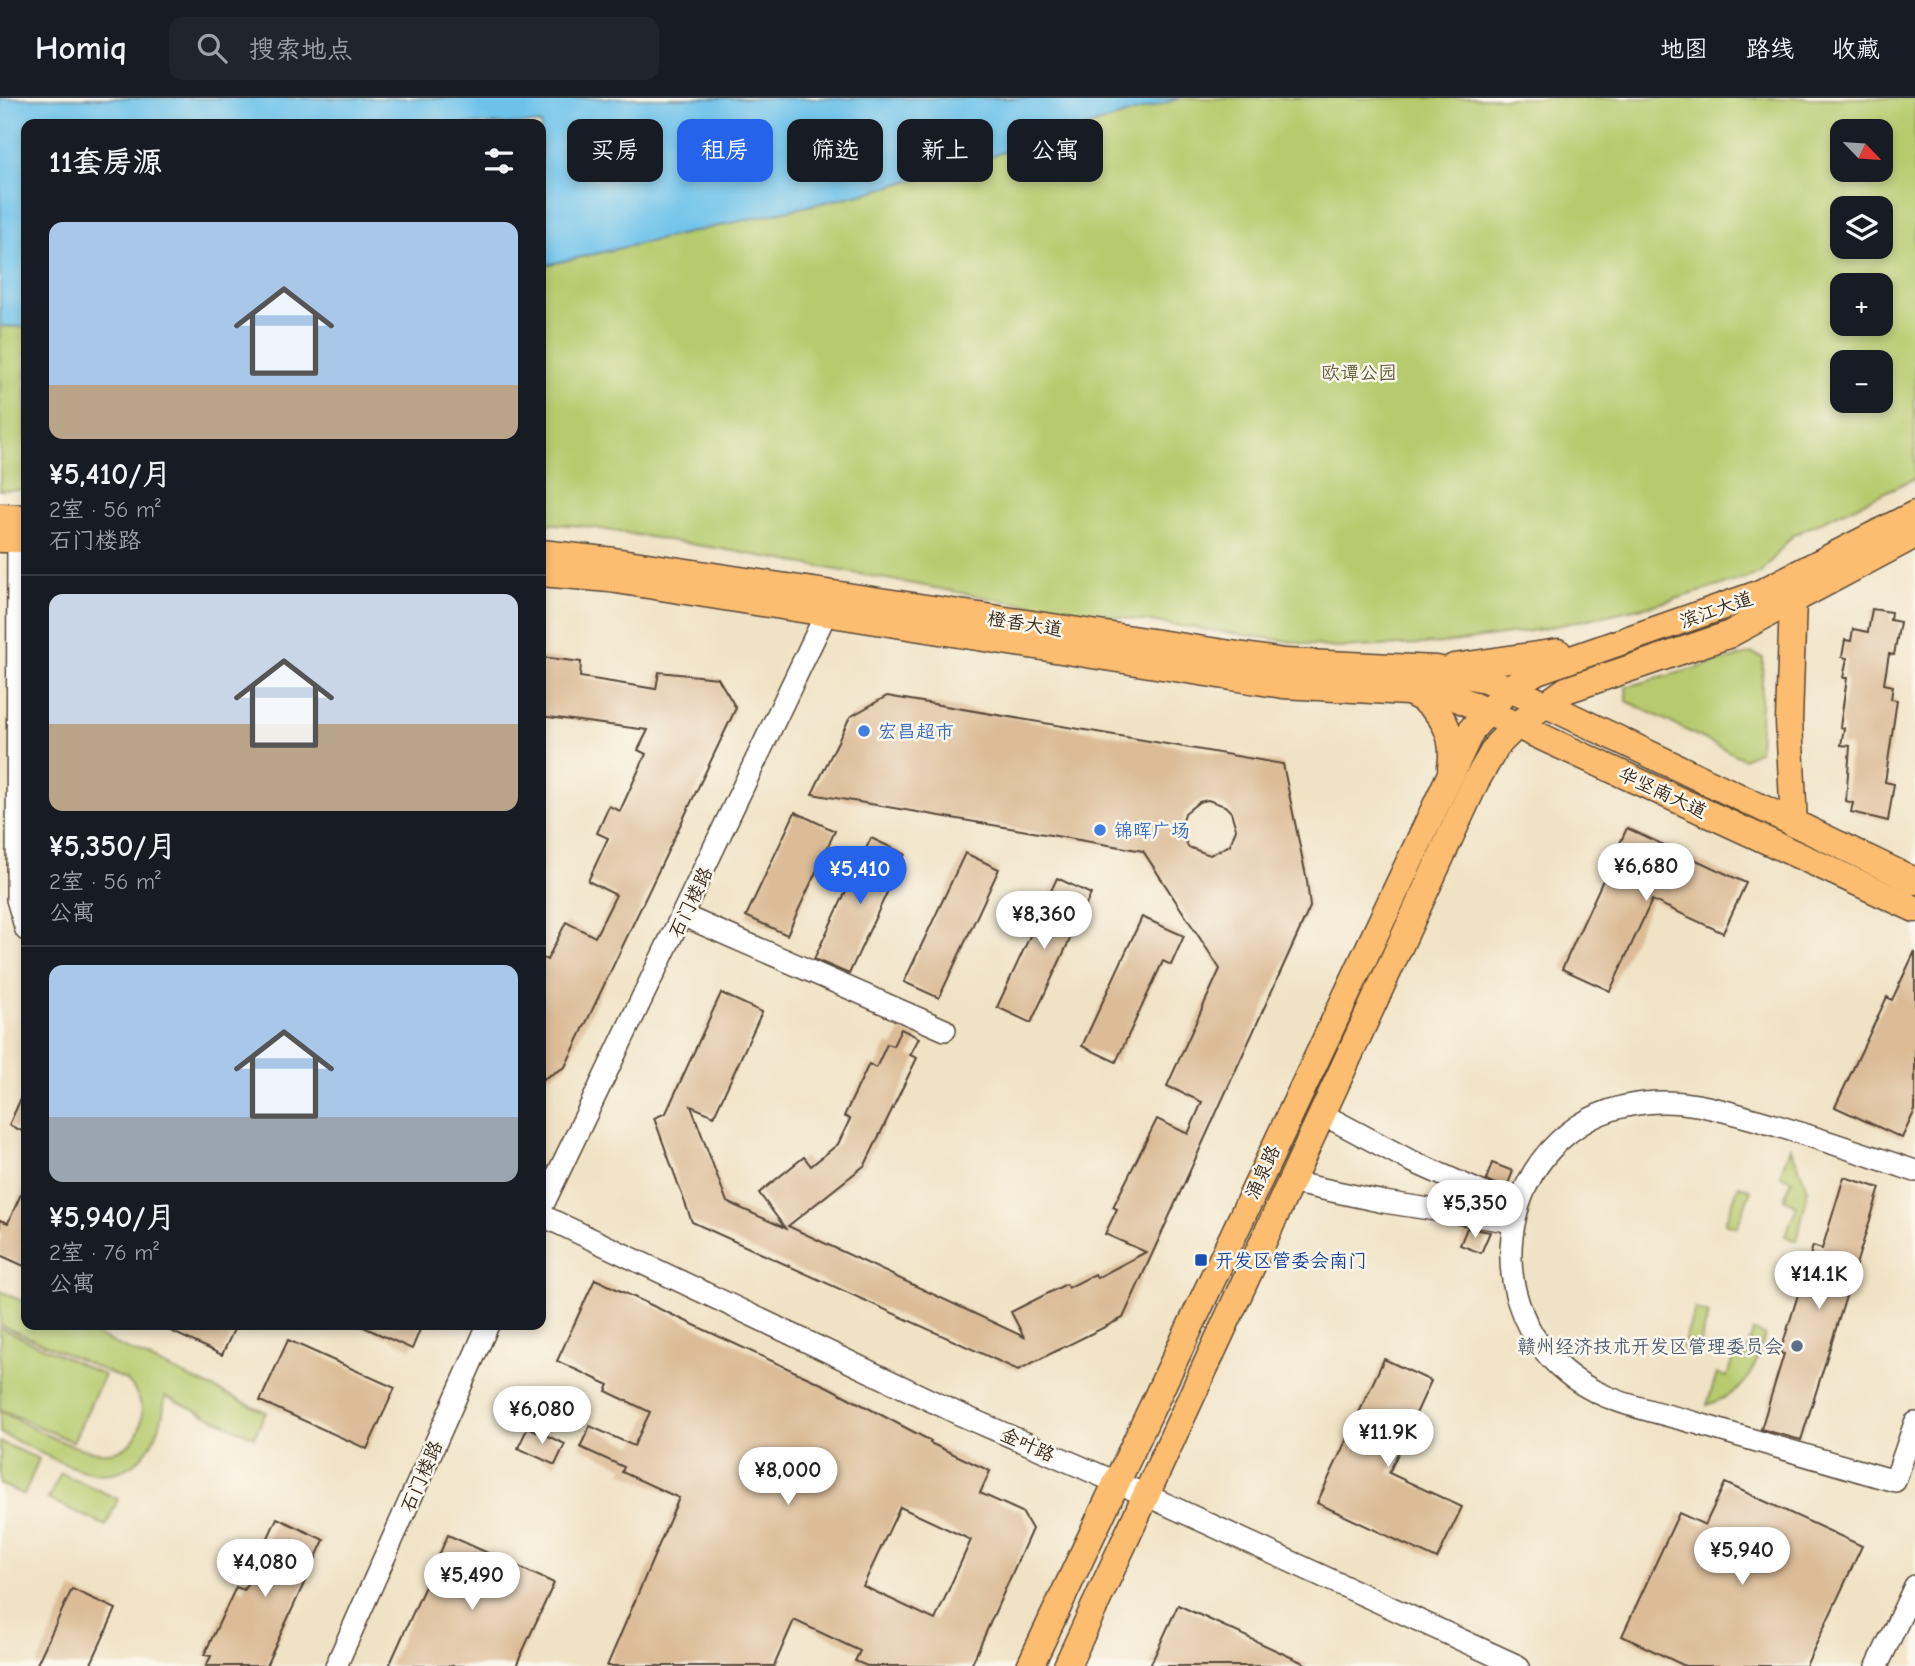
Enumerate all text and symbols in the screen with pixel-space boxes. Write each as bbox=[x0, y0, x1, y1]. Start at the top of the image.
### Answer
search box bbox=[169, 17, 659, 80]
text: Homiq bbox=[35, 29, 127, 67]
icon: search bbox=[193, 29, 231, 67]
text: 搜索地点 bbox=[249, 35, 353, 65]
text: 地图 bbox=[1660, 35, 1708, 63]
text: 路线 bbox=[1746, 35, 1794, 63]
text: 收藏 bbox=[1832, 35, 1880, 63]
chip: 买房 bbox=[567, 119, 663, 182]
chip: 租房 bbox=[677, 119, 773, 182]
chip: 筛选 bbox=[787, 119, 883, 182]
chip: 新上 bbox=[897, 119, 993, 182]
chip: 公寓 bbox=[1007, 119, 1103, 182]
north arrow bbox=[1830, 119, 1894, 182]
map controls bbox=[1830, 119, 1893, 413]
icon: filters bbox=[480, 142, 518, 180]
text: 11套房源 bbox=[49, 145, 163, 180]
button: layers bbox=[1830, 196, 1893, 259]
icon: home bbox=[221, 268, 347, 394]
button: + bbox=[1830, 273, 1893, 336]
button: − bbox=[1830, 350, 1893, 413]
park label: 欧谭公园 bbox=[1321, 362, 1397, 384]
text: ¥5,410/月 bbox=[49, 457, 172, 492]
text: 2室 · 56 m² bbox=[49, 496, 161, 523]
text: 石门楼路 bbox=[49, 527, 141, 554]
street label: 滨江大道 bbox=[1677, 587, 1756, 633]
street label: 橙香大道 bbox=[986, 607, 1064, 641]
icon: home bbox=[221, 640, 347, 766]
place label: 宏昌超市 bbox=[878, 721, 954, 743]
marker: 宏昌超市 bbox=[856, 723, 872, 739]
street label: 华坚南大道 bbox=[1615, 763, 1710, 823]
place label: 锦晖广场 bbox=[1114, 820, 1190, 842]
marker: 锦晖广场 bbox=[1092, 822, 1108, 838]
text: ¥5,350/月 bbox=[49, 829, 176, 864]
pin: ¥6,680 bbox=[1589, 844, 1703, 903]
pin: ¥5,410 bbox=[803, 846, 917, 906]
text: ¥6,680 bbox=[1614, 852, 1678, 879]
text: ¥5,410 bbox=[830, 855, 890, 882]
street label: 石门楼路 bbox=[664, 863, 717, 941]
text: 2室 · 56 m² bbox=[49, 868, 161, 895]
pin: ¥8,360 bbox=[987, 892, 1101, 951]
text: 公寓 bbox=[49, 899, 95, 926]
text: ¥8,360 bbox=[1012, 900, 1076, 927]
icon: home bbox=[221, 1011, 347, 1137]
street label: 涌泉路 bbox=[1241, 1142, 1285, 1203]
pin: ¥5,350 bbox=[1418, 1180, 1532, 1240]
text: ¥5,350 bbox=[1443, 1189, 1507, 1216]
text: ¥5,940/月 bbox=[49, 1200, 175, 1235]
text: 2室 · 76 m² bbox=[49, 1239, 159, 1266]
place label: 开发区管委会南门 bbox=[1215, 1250, 1367, 1272]
marker: 开发区管委会南门 bbox=[1193, 1252, 1209, 1268]
pin: ¥14.1K bbox=[1762, 1252, 1876, 1311]
text: ¥14.1K bbox=[1790, 1260, 1848, 1287]
text: 公寓 bbox=[49, 1270, 95, 1297]
place label: 赣州经济技术开发区管理委员会 bbox=[1517, 1336, 1783, 1358]
marker: 赣州经济技术开发区管理委员会 bbox=[1789, 1338, 1805, 1354]
pin: ¥6,080 bbox=[485, 1386, 599, 1446]
text: ¥6,080 bbox=[509, 1395, 575, 1422]
pin: ¥11.9K bbox=[1331, 1410, 1445, 1469]
text: ¥11.9K bbox=[1359, 1418, 1417, 1445]
street label: 金叶路 bbox=[997, 1423, 1058, 1467]
street label: 石门楼路 bbox=[396, 1437, 447, 1516]
pin: ¥8,000 bbox=[731, 1448, 845, 1507]
text: ¥8,000 bbox=[755, 1456, 821, 1483]
pin: ¥5,940 bbox=[1685, 1528, 1799, 1587]
text: ¥5,940 bbox=[1710, 1536, 1774, 1563]
pin: ¥4,080 bbox=[208, 1540, 322, 1599]
text: ¥4,080 bbox=[233, 1548, 297, 1575]
pin: ¥5,490 bbox=[415, 1552, 529, 1612]
text: ¥5,490 bbox=[440, 1561, 504, 1588]

